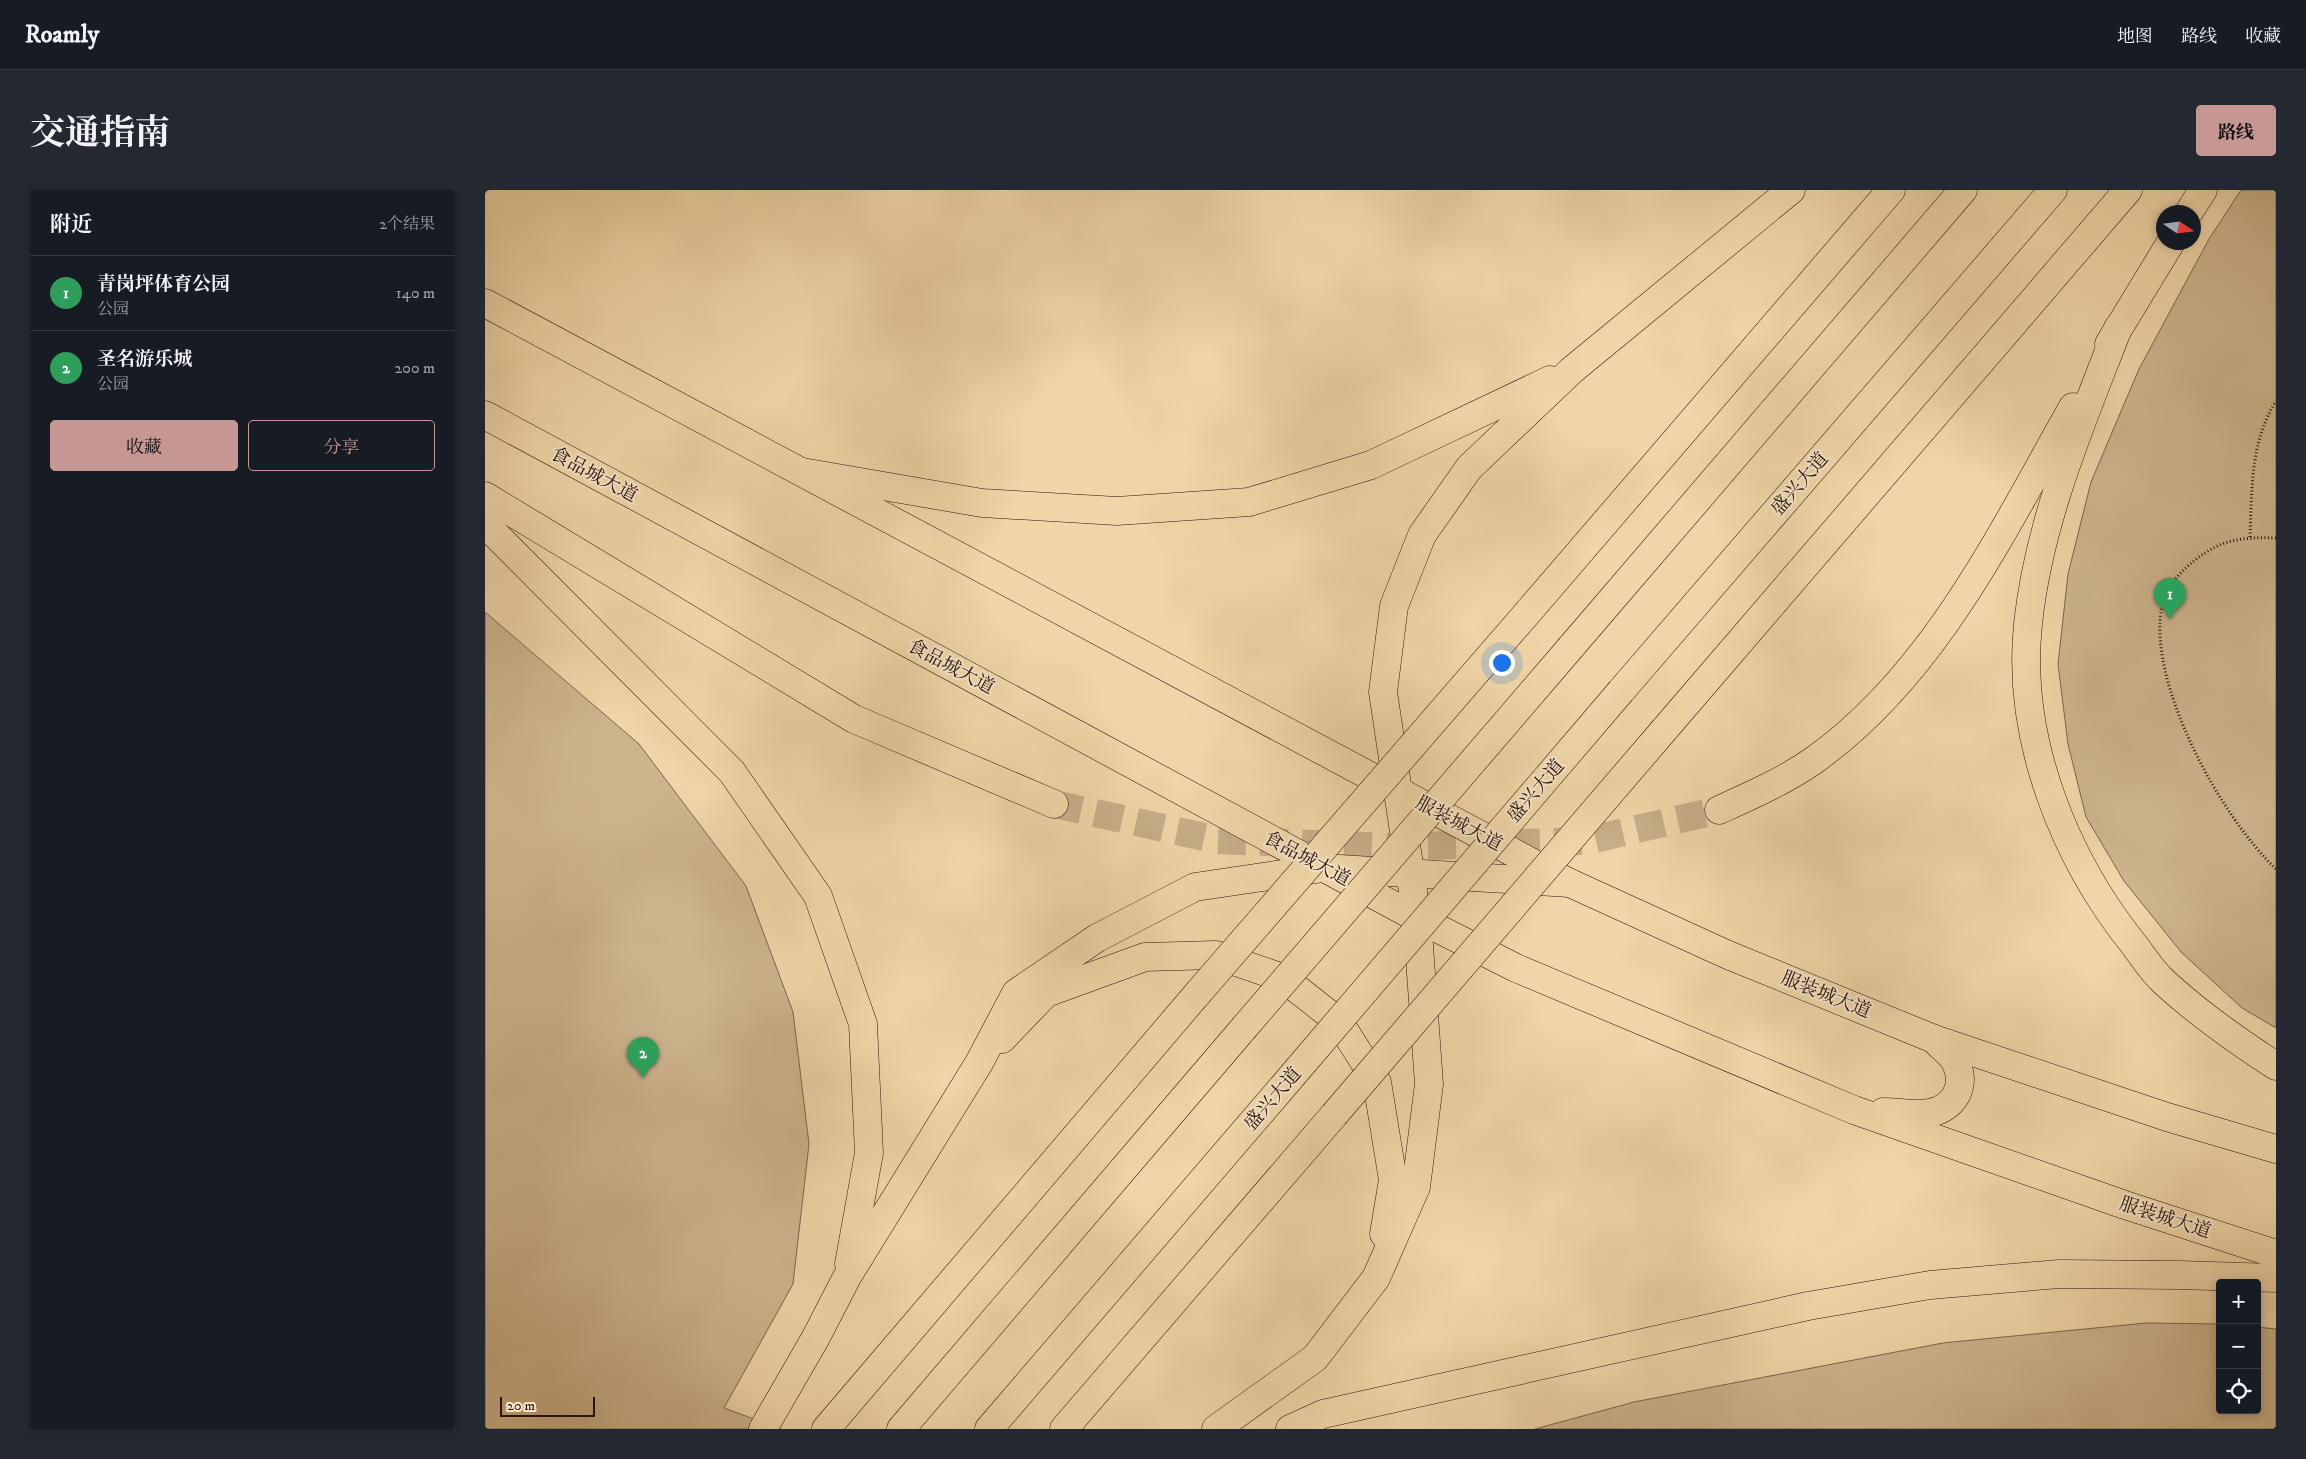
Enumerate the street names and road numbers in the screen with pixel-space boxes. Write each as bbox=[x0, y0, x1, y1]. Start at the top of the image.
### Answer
street label: 食品城大道 bbox=[547, 443, 641, 507]
street label: 盛兴大道 bbox=[1766, 448, 1834, 520]
street label: 食品城大道 bbox=[904, 635, 998, 699]
street label: 盛兴大道 bbox=[1502, 755, 1570, 827]
street label: 服装城大道 bbox=[1412, 792, 1506, 856]
street label: 食品城大道 bbox=[1260, 827, 1354, 891]
street label: 服装城大道 bbox=[1778, 967, 1874, 1023]
street label: 盛兴大道 bbox=[1239, 1063, 1307, 1135]
street label: 服装城大道 bbox=[2116, 1192, 2214, 1244]

